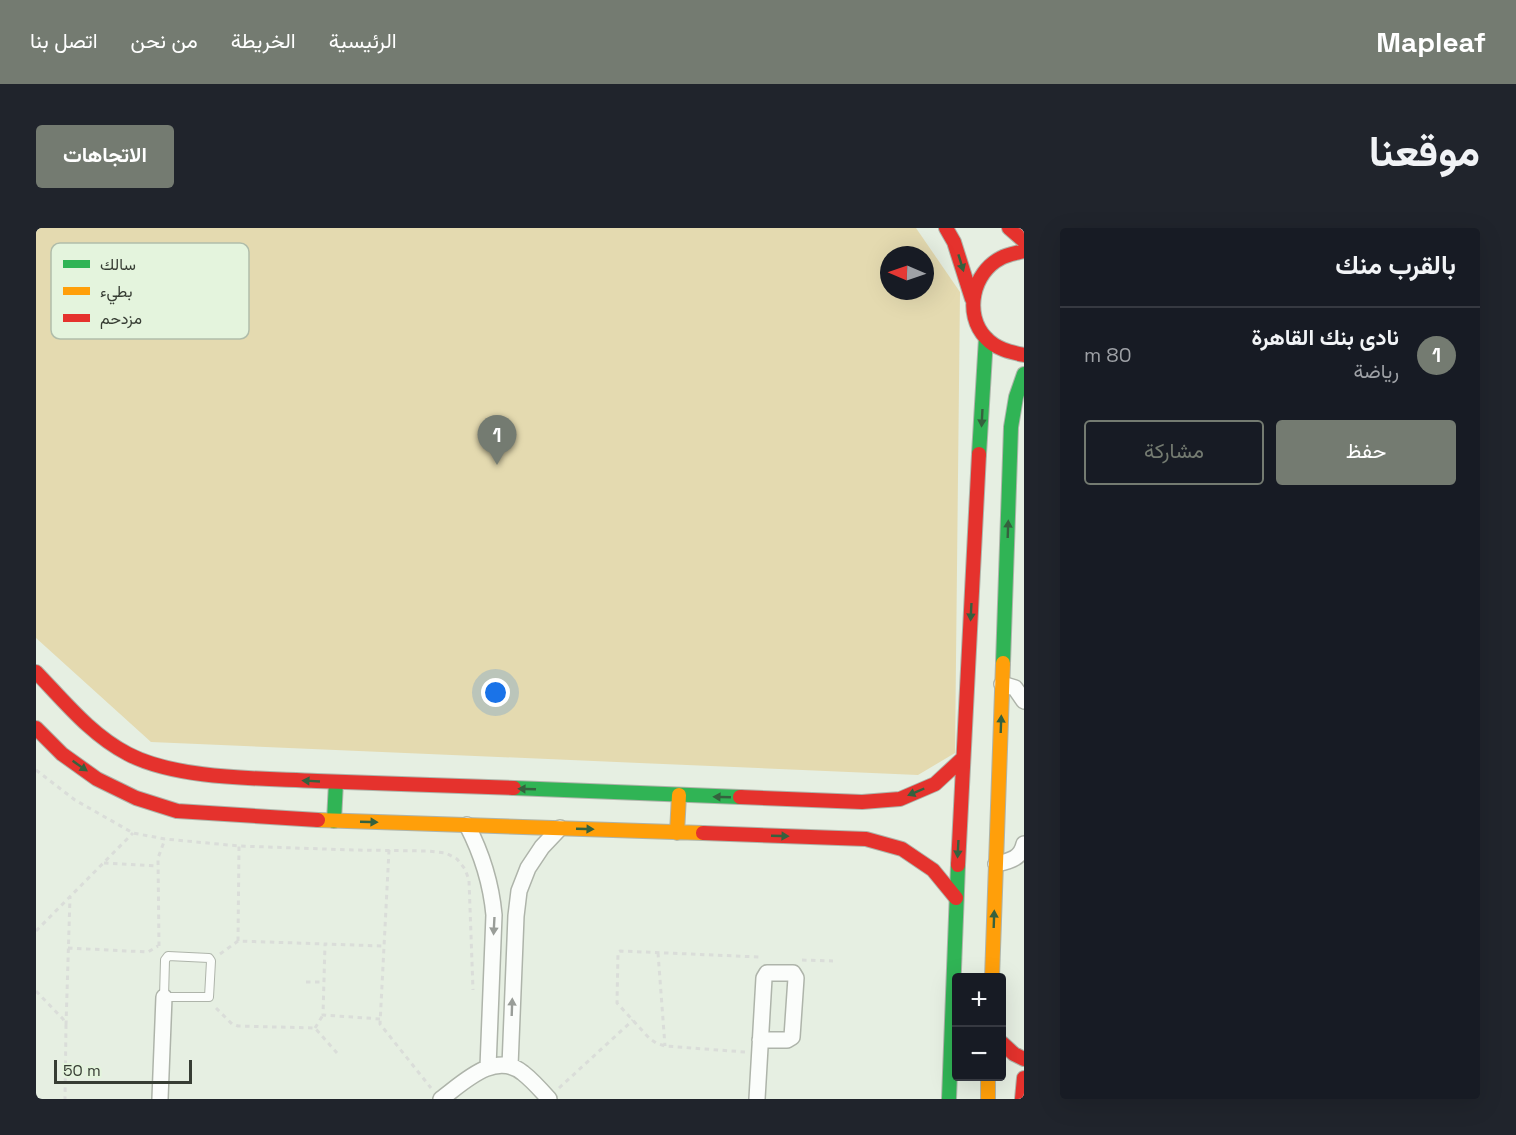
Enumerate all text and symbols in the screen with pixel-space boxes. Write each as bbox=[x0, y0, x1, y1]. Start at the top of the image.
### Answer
text: Mapleaf bbox=[1376, 24, 1486, 60]
text: اتصل بنا bbox=[30, 27, 98, 54]
text: من نحن bbox=[131, 27, 198, 54]
text: الخريطة bbox=[231, 27, 296, 54]
text: الرئيسية bbox=[329, 27, 397, 54]
button: الاتجاهات bbox=[36, 125, 174, 188]
text: موقعنا bbox=[1369, 125, 1480, 178]
legend bbox=[51, 243, 249, 339]
north arrow bbox=[880, 246, 934, 300]
text: بالقرب منك bbox=[1335, 248, 1456, 282]
text: سالك bbox=[100, 254, 136, 275]
one-way arrow bbox=[957, 254, 966, 272]
text: بطيء bbox=[100, 281, 132, 305]
text: مزدحم bbox=[100, 308, 142, 329]
text: نادى بنك القاهرة bbox=[1252, 323, 1399, 351]
text: 80 m bbox=[1084, 342, 1132, 368]
text: 1 bbox=[1432, 342, 1441, 368]
text: رياضة bbox=[1354, 358, 1399, 384]
one-way arrow bbox=[977, 408, 986, 427]
pin: 1 bbox=[478, 416, 516, 465]
button: مشاركة bbox=[1084, 420, 1264, 485]
button: حفظ bbox=[1276, 420, 1456, 485]
one-way arrow bbox=[1003, 520, 1012, 539]
one-way arrow bbox=[966, 603, 975, 622]
your location bbox=[481, 678, 510, 707]
one-way arrow bbox=[996, 715, 1006, 734]
one-way arrow bbox=[71, 760, 87, 772]
one-way arrow bbox=[302, 776, 321, 785]
one-way arrow bbox=[518, 785, 537, 794]
one-way arrow bbox=[906, 787, 924, 797]
one-way arrow bbox=[713, 792, 732, 801]
one-way arrow bbox=[359, 817, 378, 826]
one-way arrow bbox=[575, 825, 594, 834]
one-way arrow bbox=[770, 832, 789, 841]
one-way arrow bbox=[954, 840, 963, 859]
one-way arrow bbox=[989, 910, 999, 929]
one-way arrow bbox=[489, 916, 498, 935]
map controls bbox=[952, 973, 1006, 1081]
button: + bbox=[952, 973, 1006, 1027]
one-way arrow bbox=[508, 998, 517, 1017]
button: − bbox=[952, 1027, 1006, 1081]
scale bar bbox=[54, 1057, 192, 1084]
text: 50 m bbox=[63, 1060, 101, 1081]

